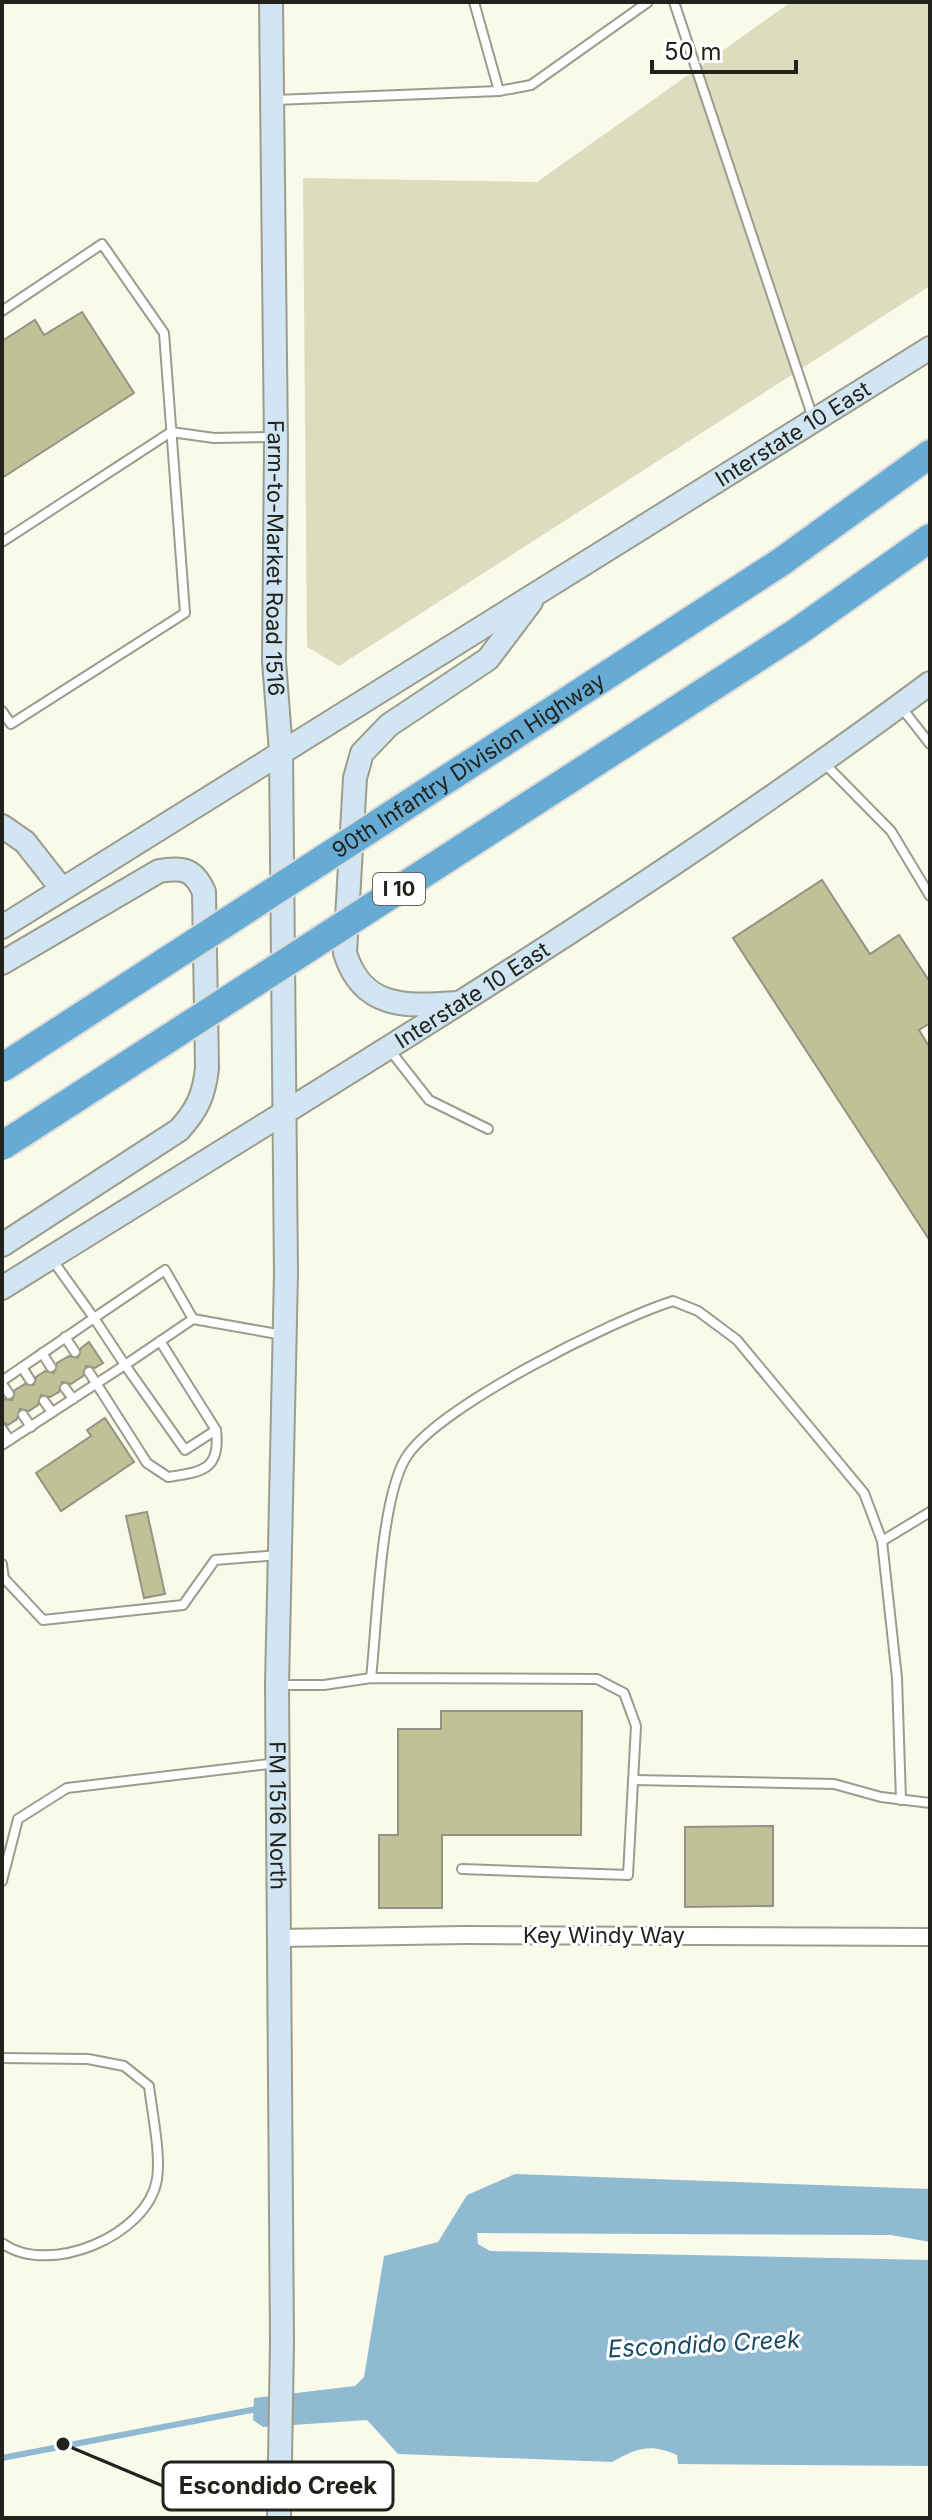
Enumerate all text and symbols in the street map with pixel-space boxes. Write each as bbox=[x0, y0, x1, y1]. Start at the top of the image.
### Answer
scale bar bbox=[652, 24, 796, 74]
text: 50 m bbox=[664, 37, 722, 66]
street label: Interstate 10 East bbox=[710, 376, 875, 492]
street label: Farm-to-Market Road 1516 bbox=[261, 420, 290, 697]
street label: 90th Infantry Division Highway bbox=[327, 667, 609, 863]
road number: I 10 bbox=[373, 873, 425, 905]
street label: Interstate 10 East bbox=[390, 936, 554, 1053]
street label: FM 1516 North bbox=[264, 1741, 292, 1890]
street label: Key Windy Way bbox=[523, 1922, 685, 1948]
water label: Escondido Creek bbox=[607, 2324, 802, 2364]
callout: Escondido Creek bbox=[163, 2462, 393, 2510]
text: Escondido Creek bbox=[179, 2471, 377, 2500]

